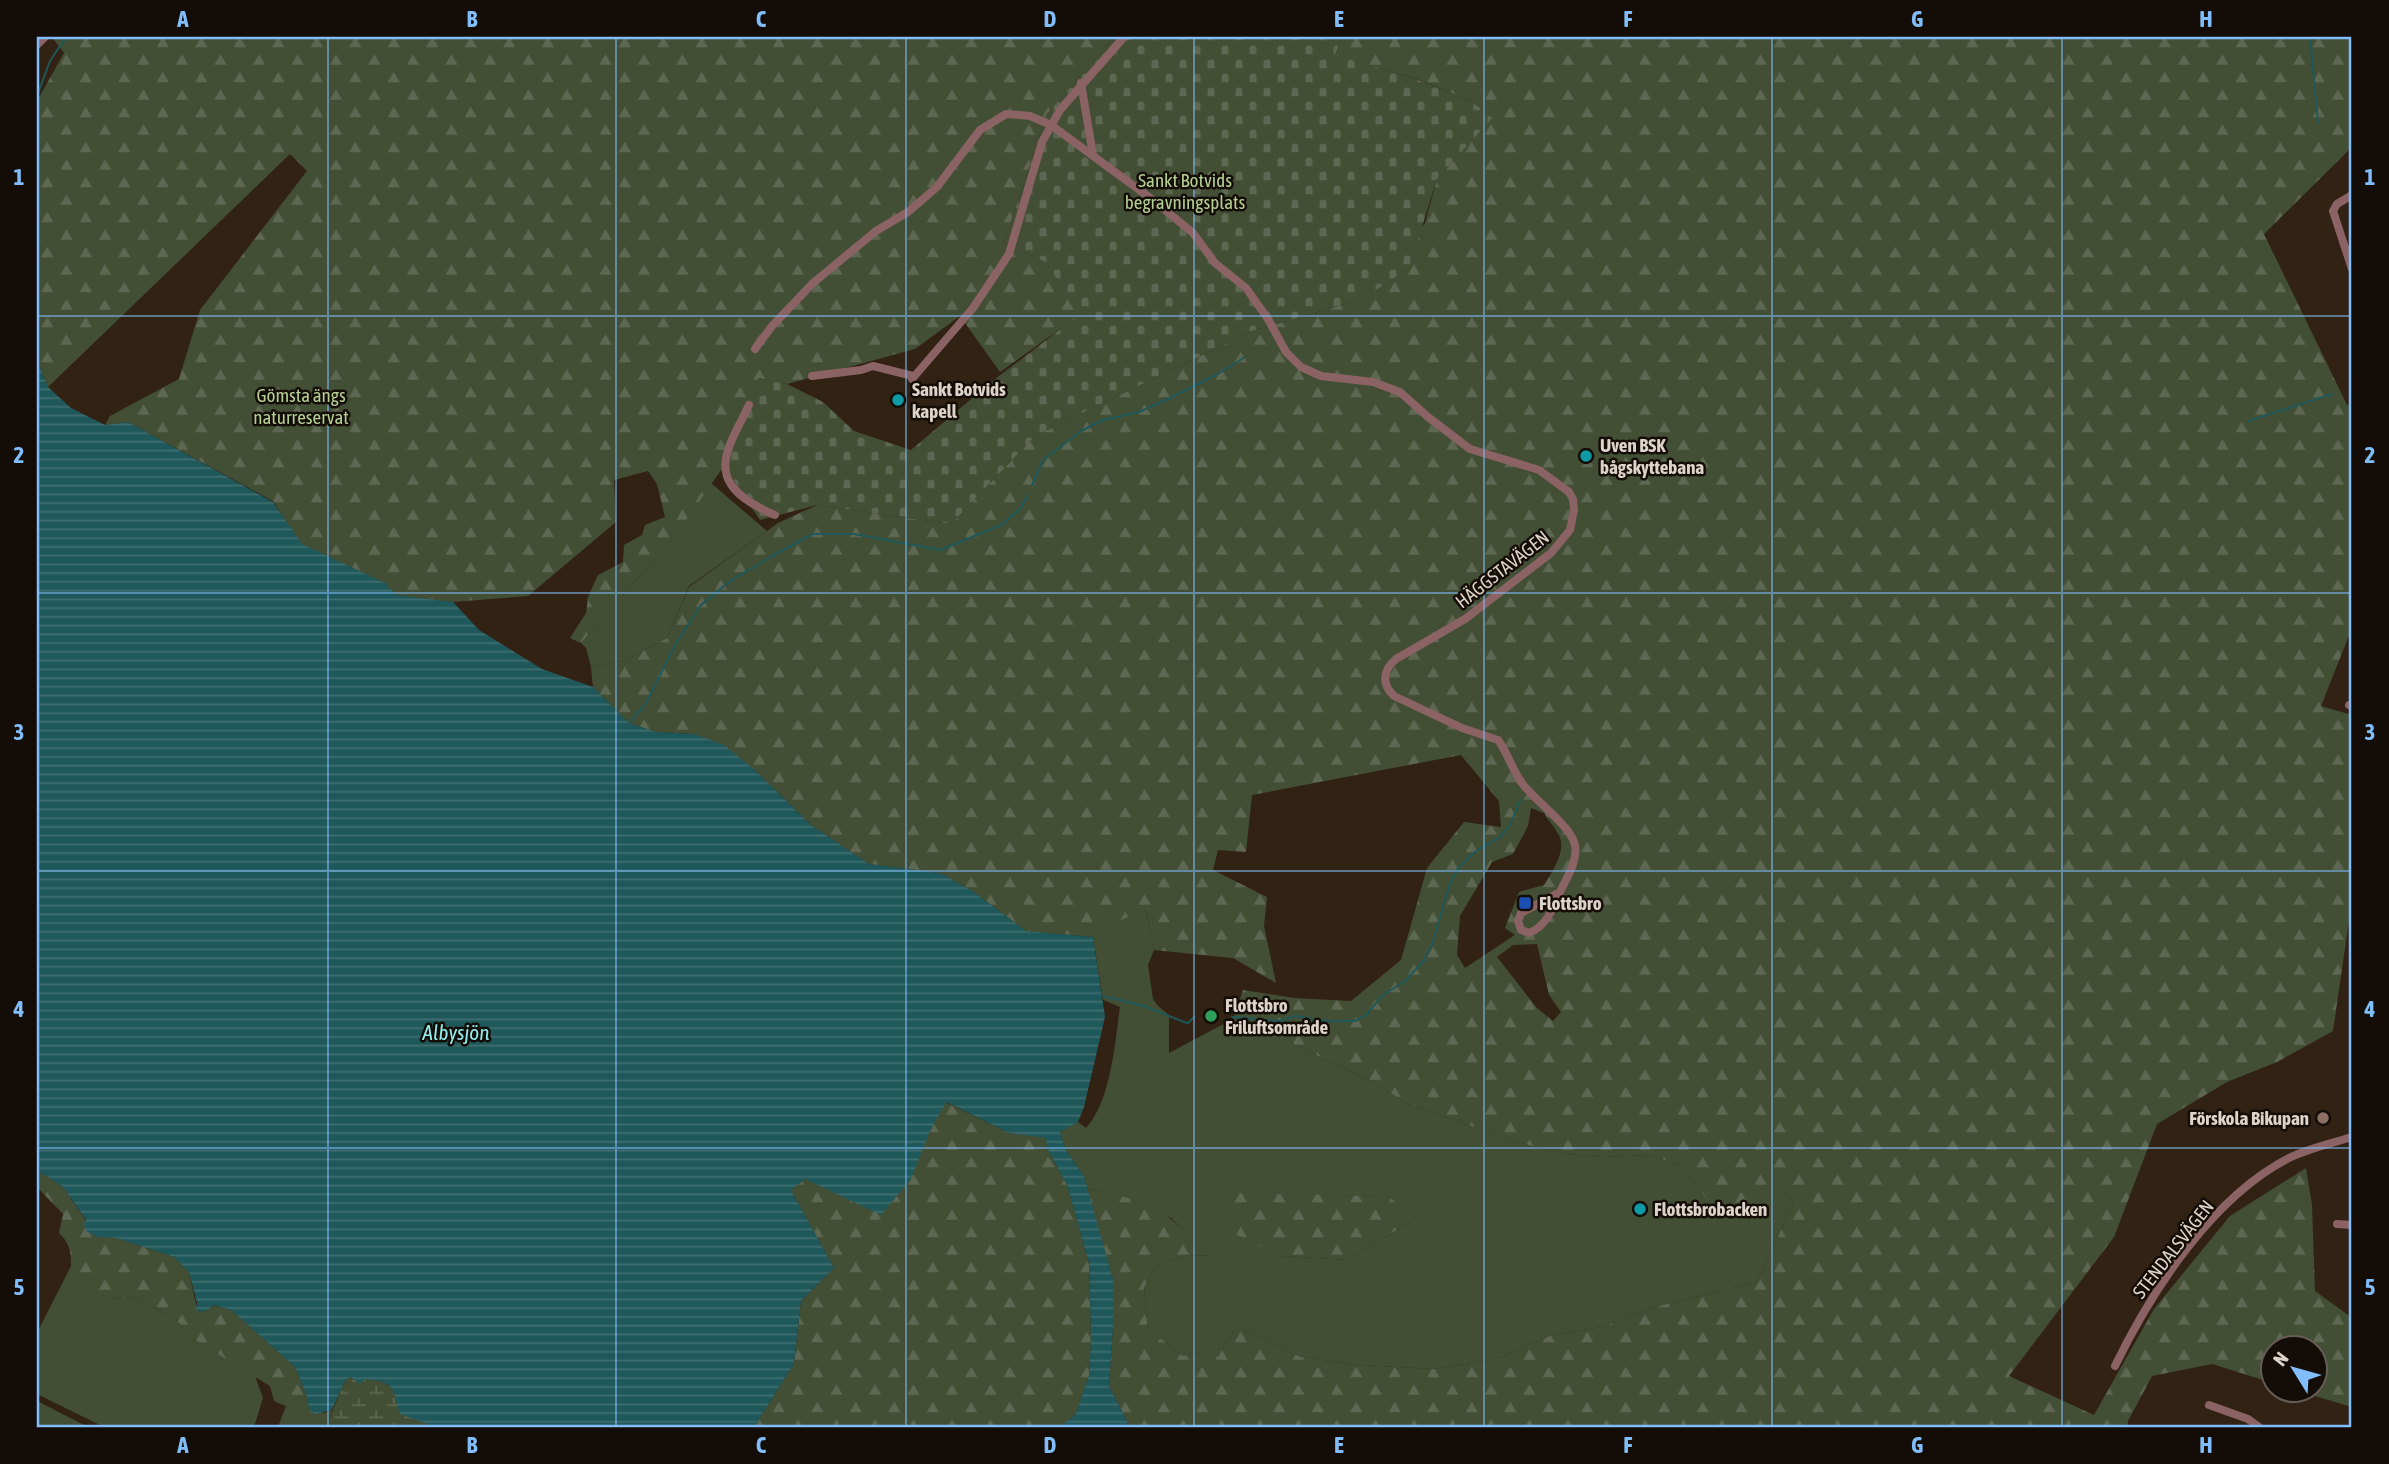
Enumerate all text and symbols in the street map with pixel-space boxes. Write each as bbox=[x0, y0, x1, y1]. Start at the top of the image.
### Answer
text: A bbox=[176, 6, 189, 32]
text: B bbox=[467, 6, 478, 32]
text: C bbox=[756, 6, 767, 32]
text: D bbox=[1044, 6, 1057, 32]
text: E bbox=[1334, 6, 1344, 32]
text: F bbox=[1623, 6, 1633, 32]
text: G bbox=[1911, 6, 1923, 32]
text: H bbox=[2199, 6, 2213, 32]
text: 1 bbox=[14, 164, 25, 190]
text: 1 bbox=[2365, 164, 2376, 190]
park label: Sankt Botvids begravningsplats bbox=[1125, 169, 1245, 213]
place label: Sankt Botvids kapell bbox=[912, 378, 1006, 422]
park label: Gömsta ängs naturreservat bbox=[253, 384, 349, 428]
marker: Sankt Botvids kapell bbox=[890, 392, 906, 408]
place label: Uven BSK bågskyttebana bbox=[1600, 434, 1704, 478]
text: 2 bbox=[14, 442, 24, 468]
text: 2 bbox=[2365, 442, 2375, 468]
marker: Uven BSK bågskyttebana bbox=[1578, 448, 1594, 464]
street label: HÄGGSTAVÄGEN bbox=[1451, 526, 1553, 612]
text: 3 bbox=[14, 719, 24, 745]
text: 3 bbox=[2365, 719, 2375, 745]
place label: Flottsbro bbox=[1539, 892, 1602, 914]
marker: Flottsbro bbox=[1517, 895, 1533, 911]
place label: Flottsbro Friluftsområde bbox=[1225, 994, 1329, 1038]
text: 4 bbox=[13, 996, 25, 1022]
text: 4 bbox=[2364, 996, 2376, 1022]
marker: Flottsbro Friluftsområde bbox=[1203, 1008, 1219, 1024]
water label: Albysjön bbox=[422, 1020, 489, 1044]
place label: Förskola Bikupan bbox=[2189, 1107, 2309, 1129]
marker: Förskola Bikupan bbox=[2315, 1110, 2331, 1126]
street label: STENDALSVÄGEN bbox=[2128, 1196, 2218, 1302]
place label: Flottsbrobacken bbox=[1654, 1198, 1767, 1220]
marker: Flottsbrobacken bbox=[1632, 1201, 1648, 1217]
text: 5 bbox=[14, 1274, 25, 1300]
text: 5 bbox=[2365, 1274, 2376, 1300]
north arrow bbox=[2260, 1334, 2330, 1404]
text: N bbox=[2268, 1348, 2293, 1370]
text: A bbox=[176, 1432, 189, 1458]
text: B bbox=[467, 1432, 478, 1458]
text: C bbox=[756, 1432, 767, 1458]
text: D bbox=[1044, 1432, 1057, 1458]
text: E bbox=[1334, 1432, 1344, 1458]
text: F bbox=[1623, 1432, 1633, 1458]
text: G bbox=[1911, 1432, 1923, 1458]
text: H bbox=[2199, 1432, 2213, 1458]

